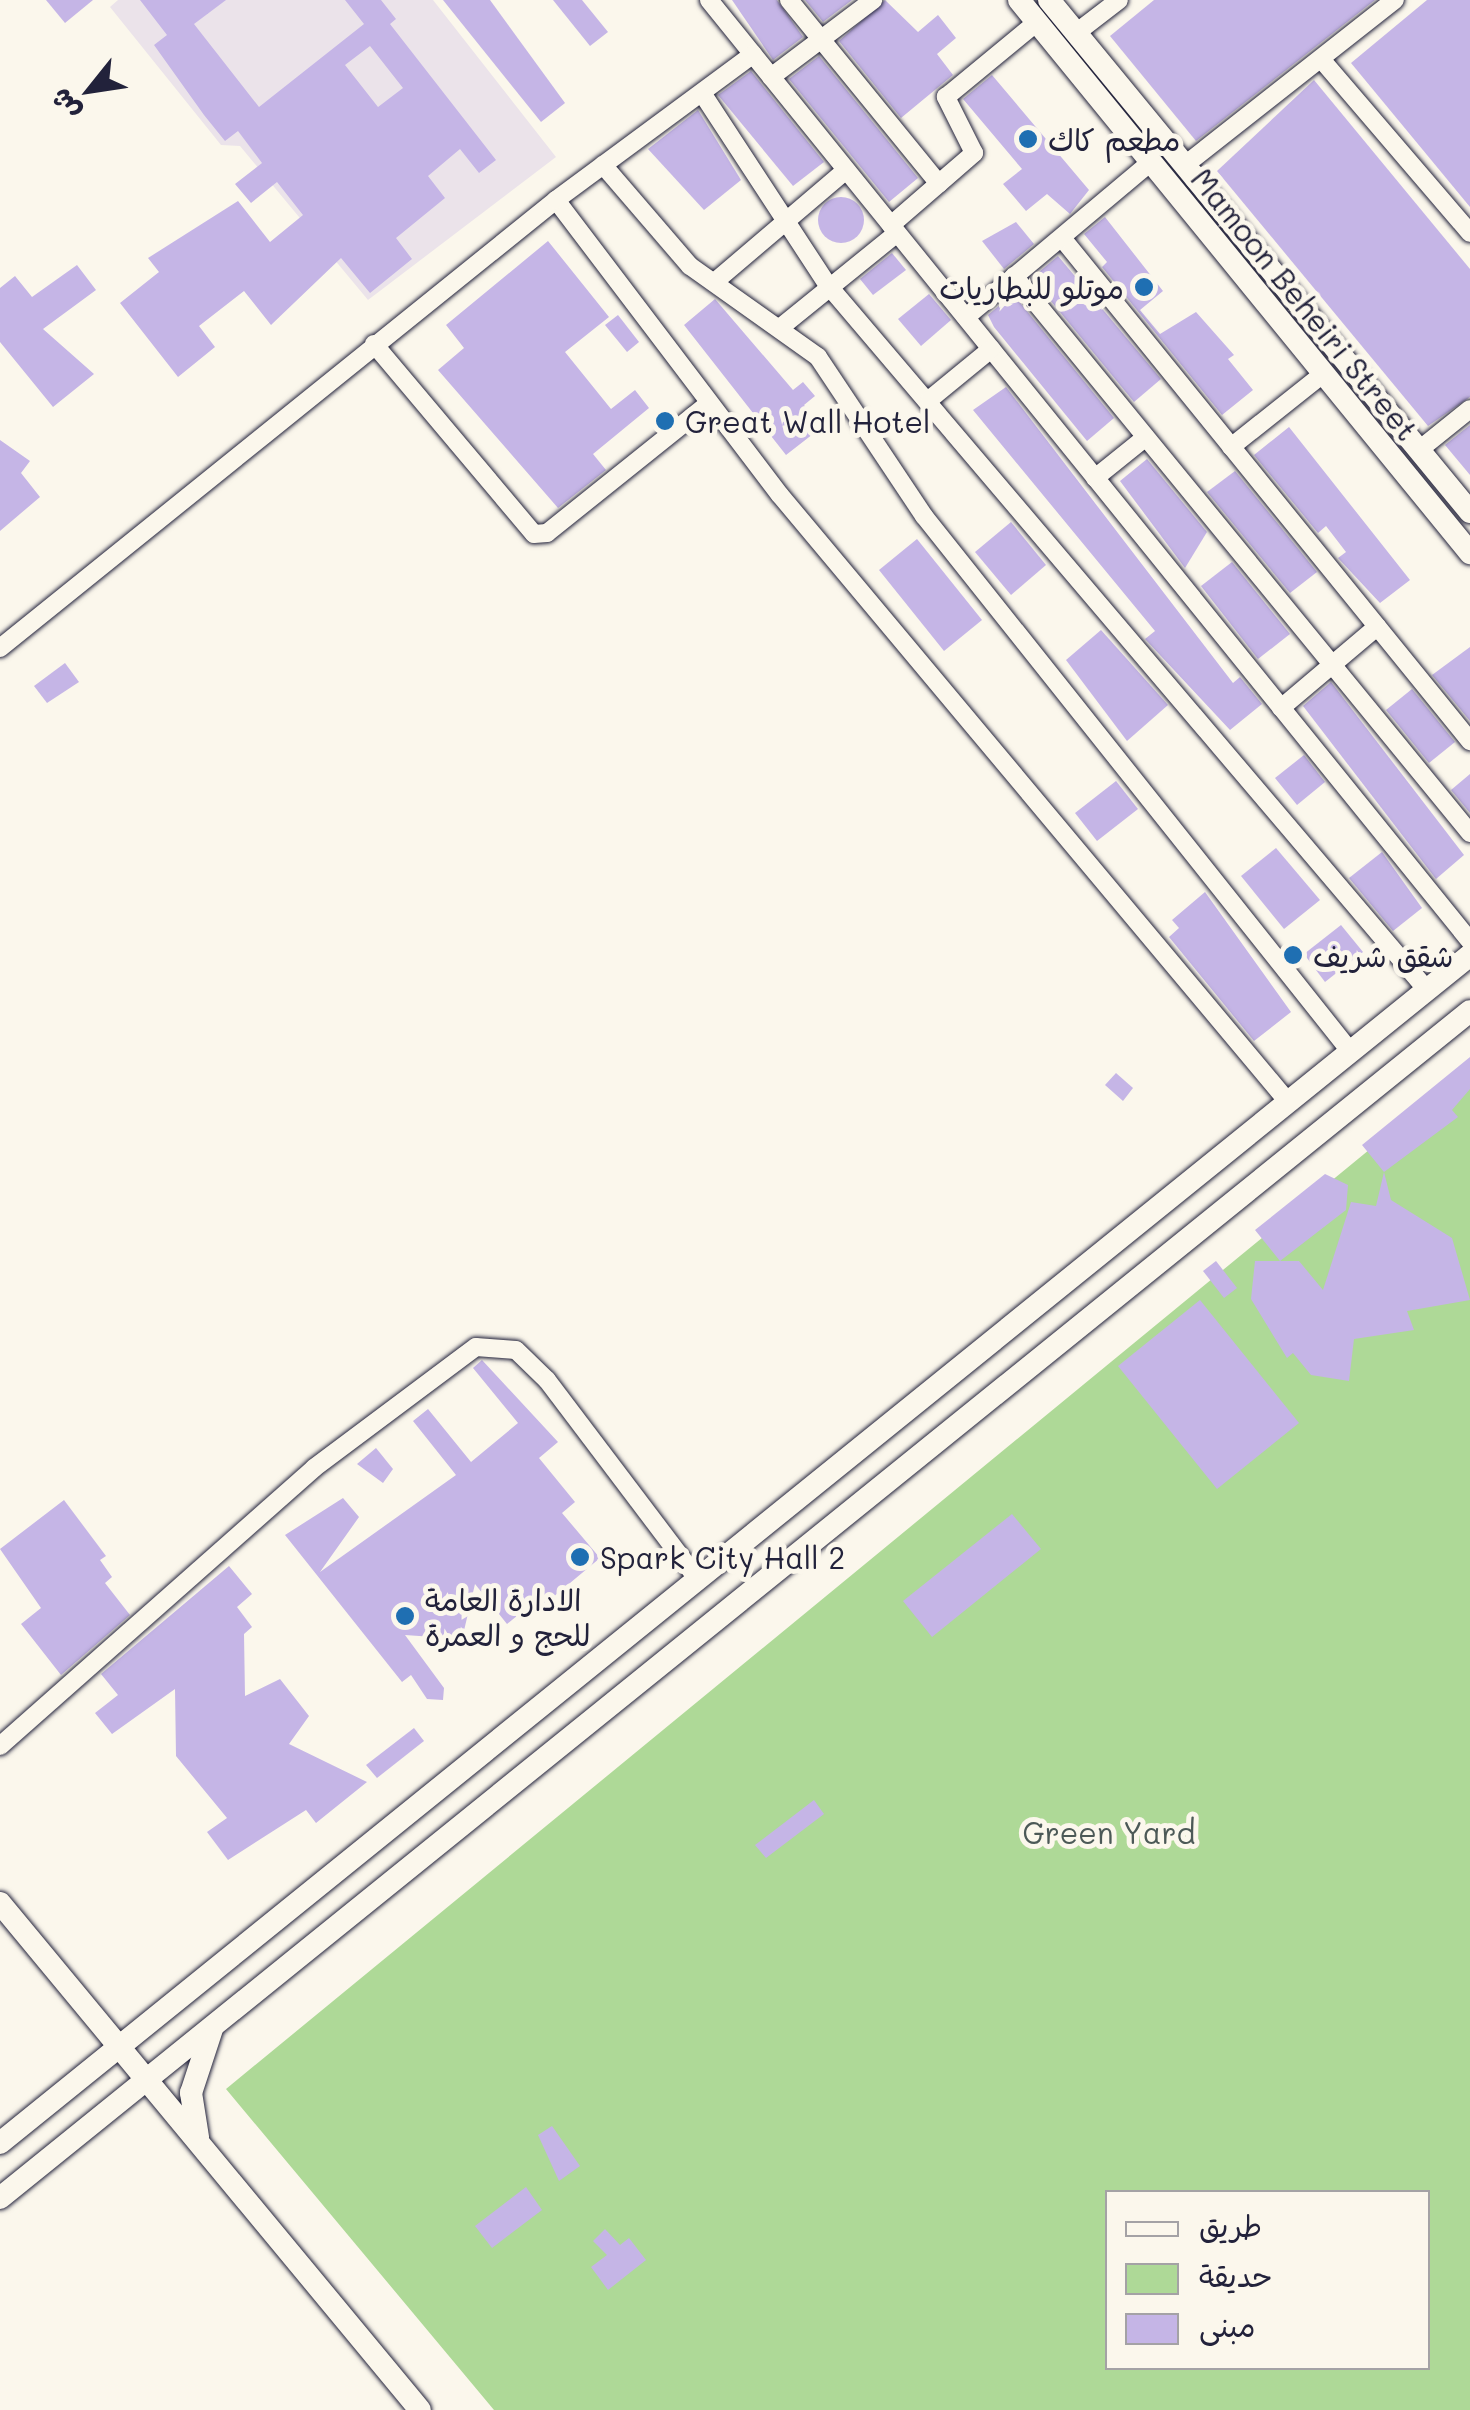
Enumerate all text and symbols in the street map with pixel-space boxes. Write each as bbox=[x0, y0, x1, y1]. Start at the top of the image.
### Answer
north arrow bbox=[40, 40, 140, 140]
text: ش bbox=[41, 83, 87, 127]
place label: مطعم كاك bbox=[1048, 121, 1180, 157]
marker: مطعم كاك bbox=[1017, 128, 1039, 150]
street label: Mamoon Beheiri Street bbox=[1184, 161, 1426, 447]
place label: موتلو للبطاريات bbox=[939, 269, 1124, 305]
marker: موتلو للبطاريات bbox=[1133, 276, 1155, 298]
place label: Great Wall Hotel bbox=[685, 403, 931, 439]
marker: Great Wall Hotel bbox=[654, 410, 676, 432]
place label: شقق شريف bbox=[1313, 937, 1453, 973]
marker: شقق شريف bbox=[1282, 944, 1304, 966]
place label: Spark City Hall 2 bbox=[600, 1539, 845, 1575]
marker: Spark City Hall 2 bbox=[569, 1546, 591, 1568]
place label: الادارة العامة للحج و العمرة bbox=[425, 1581, 591, 1652]
marker: الادارة العامة للحج و العمرة bbox=[394, 1605, 416, 1627]
park label: Green Yard bbox=[1022, 1814, 1196, 1850]
legend bbox=[1105, 2190, 1430, 2370]
text: طريق bbox=[1199, 2205, 1262, 2245]
text: حديقة bbox=[1199, 2255, 1273, 2295]
text: مبنى bbox=[1199, 2305, 1255, 2345]

